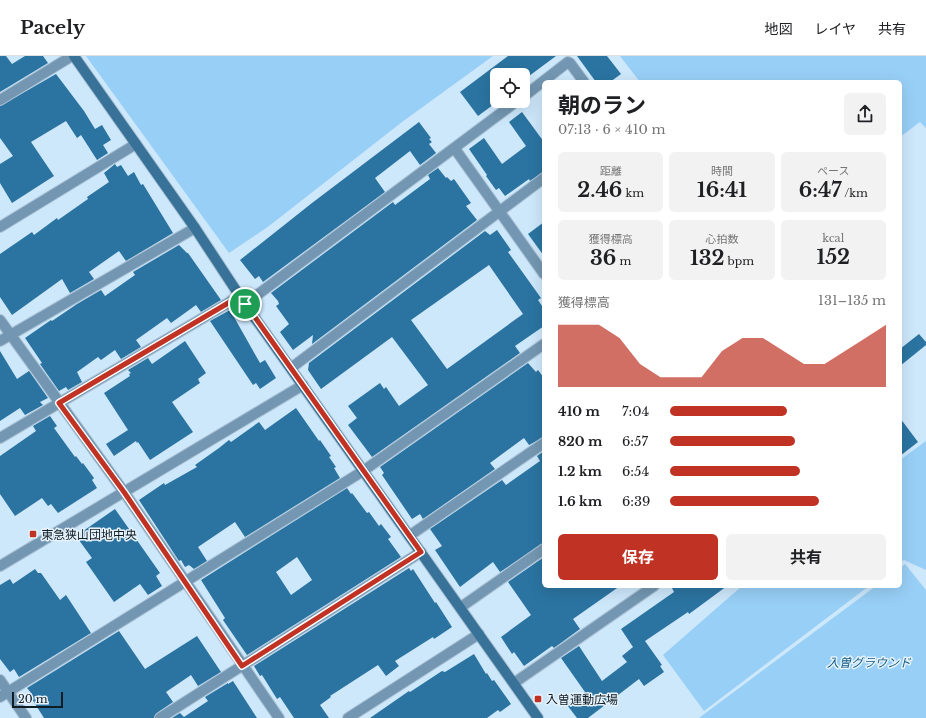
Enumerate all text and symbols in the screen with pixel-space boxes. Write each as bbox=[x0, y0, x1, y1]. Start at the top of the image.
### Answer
text: Pacely bbox=[20, 16, 85, 39]
text: 地図 bbox=[764, 20, 792, 38]
text: レイヤ bbox=[814, 20, 856, 38]
text: 共有 bbox=[878, 20, 906, 38]
map controls bbox=[490, 68, 530, 108]
button: locate bbox=[490, 68, 530, 108]
text: 朝のラン bbox=[558, 92, 646, 119]
button: share bbox=[844, 93, 886, 135]
text: 07:13 · 6 × 410 m bbox=[558, 121, 665, 138]
text: 距離 bbox=[600, 164, 622, 178]
text: 時間 bbox=[711, 164, 733, 178]
text: ペース bbox=[817, 164, 850, 178]
text: 2.46 bbox=[577, 178, 622, 202]
text: 16:41 bbox=[697, 178, 747, 202]
text: 6:47 bbox=[799, 178, 842, 202]
text: km bbox=[622, 186, 644, 200]
text: /km bbox=[842, 186, 868, 200]
text: kcal bbox=[822, 231, 844, 245]
text: 獲得標高 bbox=[589, 232, 633, 246]
text: 心拍数 bbox=[705, 232, 738, 246]
text: 152 bbox=[817, 245, 850, 269]
text: 36 bbox=[590, 246, 616, 270]
text: 132 bbox=[690, 246, 724, 270]
text: m bbox=[616, 254, 631, 268]
text: bpm bbox=[724, 254, 754, 268]
pin bbox=[228, 287, 262, 321]
text: 131–135 m bbox=[818, 292, 886, 309]
icon: arrive bbox=[234, 293, 256, 315]
text: 獲得標高 bbox=[558, 294, 610, 311]
text: 410 m bbox=[558, 403, 600, 420]
text: 7:04 bbox=[622, 403, 649, 420]
text: 820 m bbox=[558, 433, 602, 450]
text: 6:57 bbox=[622, 433, 648, 450]
text: 1.2 km bbox=[558, 463, 602, 480]
text: 6:54 bbox=[622, 463, 649, 480]
text: 1.6 km bbox=[558, 493, 602, 510]
text: 6:39 bbox=[622, 493, 650, 510]
place label: 東急狭山団地中央 bbox=[41, 527, 137, 542]
marker: 東急狭山団地中央 bbox=[28, 529, 38, 539]
button: 保存 bbox=[558, 534, 718, 580]
button: 共有 bbox=[726, 534, 886, 580]
park label: 入曽グラウンド bbox=[827, 655, 912, 670]
scale bar bbox=[12, 690, 63, 709]
text: 20 m bbox=[18, 692, 48, 706]
place label: 入曽運動広場 bbox=[546, 692, 618, 707]
marker: 入曽運動広場 bbox=[533, 694, 543, 704]

